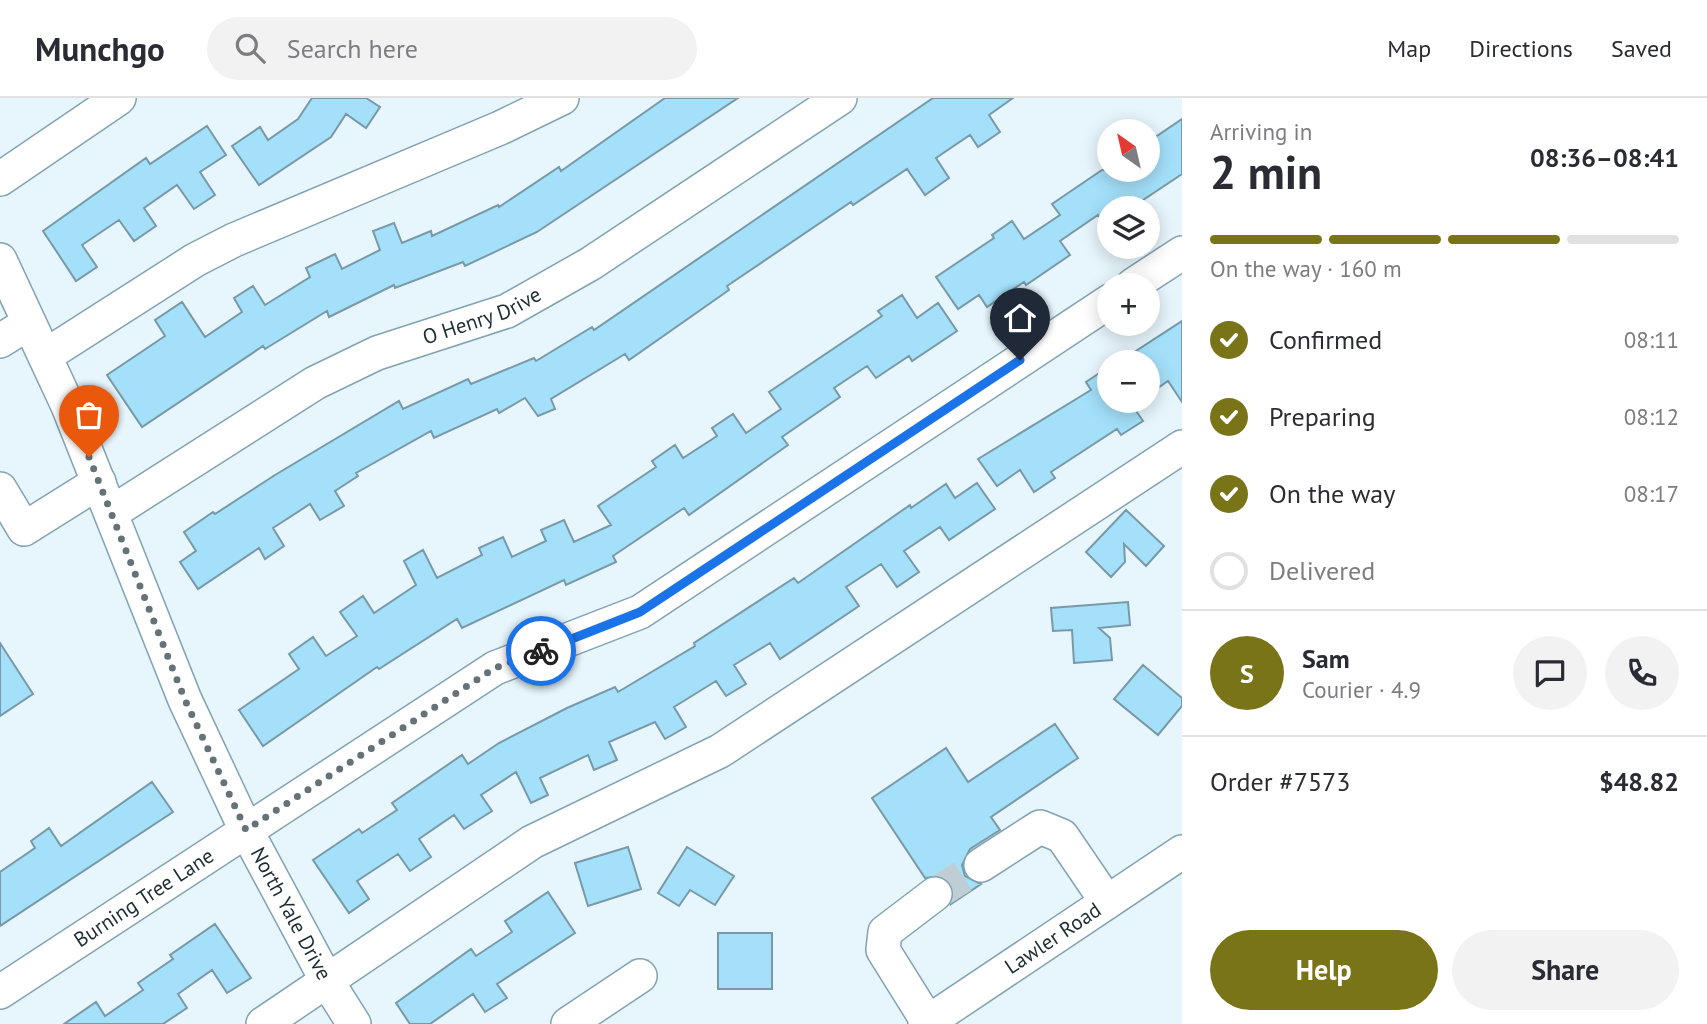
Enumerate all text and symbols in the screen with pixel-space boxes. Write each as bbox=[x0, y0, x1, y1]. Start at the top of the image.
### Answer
search box bbox=[207, 17, 697, 80]
text: Munchgo bbox=[35, 27, 165, 70]
icon: search bbox=[231, 29, 269, 67]
text: Search here bbox=[287, 32, 418, 65]
text: Map bbox=[1387, 33, 1431, 64]
text: Directions bbox=[1469, 33, 1573, 64]
text: Saved bbox=[1611, 33, 1672, 64]
text: Arriving in bbox=[1210, 117, 1312, 146]
north arrow bbox=[1097, 119, 1160, 182]
map controls bbox=[1097, 119, 1160, 413]
text: 08:36–08:41 bbox=[1530, 141, 1679, 174]
text: 2 min bbox=[1210, 142, 1322, 202]
button: layers bbox=[1097, 196, 1160, 259]
text: On the way · 160 m bbox=[1210, 254, 1402, 283]
button: + bbox=[1097, 273, 1160, 336]
street label: O Henry Drive bbox=[419, 280, 546, 350]
pin bbox=[990, 288, 1050, 360]
icon: home bbox=[1001, 299, 1039, 337]
icon: check bbox=[1210, 321, 1248, 359]
text: Confirmed bbox=[1269, 323, 1382, 356]
text: 08:11 bbox=[1624, 325, 1679, 354]
button: − bbox=[1097, 350, 1160, 413]
pin bbox=[59, 385, 119, 457]
icon: bag bbox=[70, 396, 108, 434]
icon: check bbox=[1210, 398, 1248, 436]
text: Preparing bbox=[1269, 400, 1376, 433]
text: 08:12 bbox=[1624, 402, 1679, 431]
icon: check bbox=[1210, 475, 1248, 513]
text: On the way bbox=[1269, 477, 1395, 510]
text: 08:17 bbox=[1624, 479, 1679, 508]
text: Delivered bbox=[1269, 554, 1375, 587]
courier bbox=[506, 616, 576, 686]
icon: bike bbox=[522, 632, 560, 670]
button: chat bbox=[1513, 636, 1587, 710]
button: phone bbox=[1605, 636, 1679, 710]
text: Sam bbox=[1302, 642, 1350, 675]
text: S bbox=[1240, 657, 1254, 690]
text: Courier · 4.9 bbox=[1302, 675, 1421, 704]
text: Order #7573 bbox=[1210, 765, 1350, 798]
text: $48.82 bbox=[1599, 765, 1679, 798]
street label: Burning Tree Lane bbox=[68, 842, 219, 953]
street label: North Yale Drive bbox=[245, 842, 338, 985]
street label: Lawler Road bbox=[999, 896, 1106, 980]
button: Help bbox=[1210, 930, 1438, 1010]
button: Share bbox=[1452, 930, 1679, 1010]

